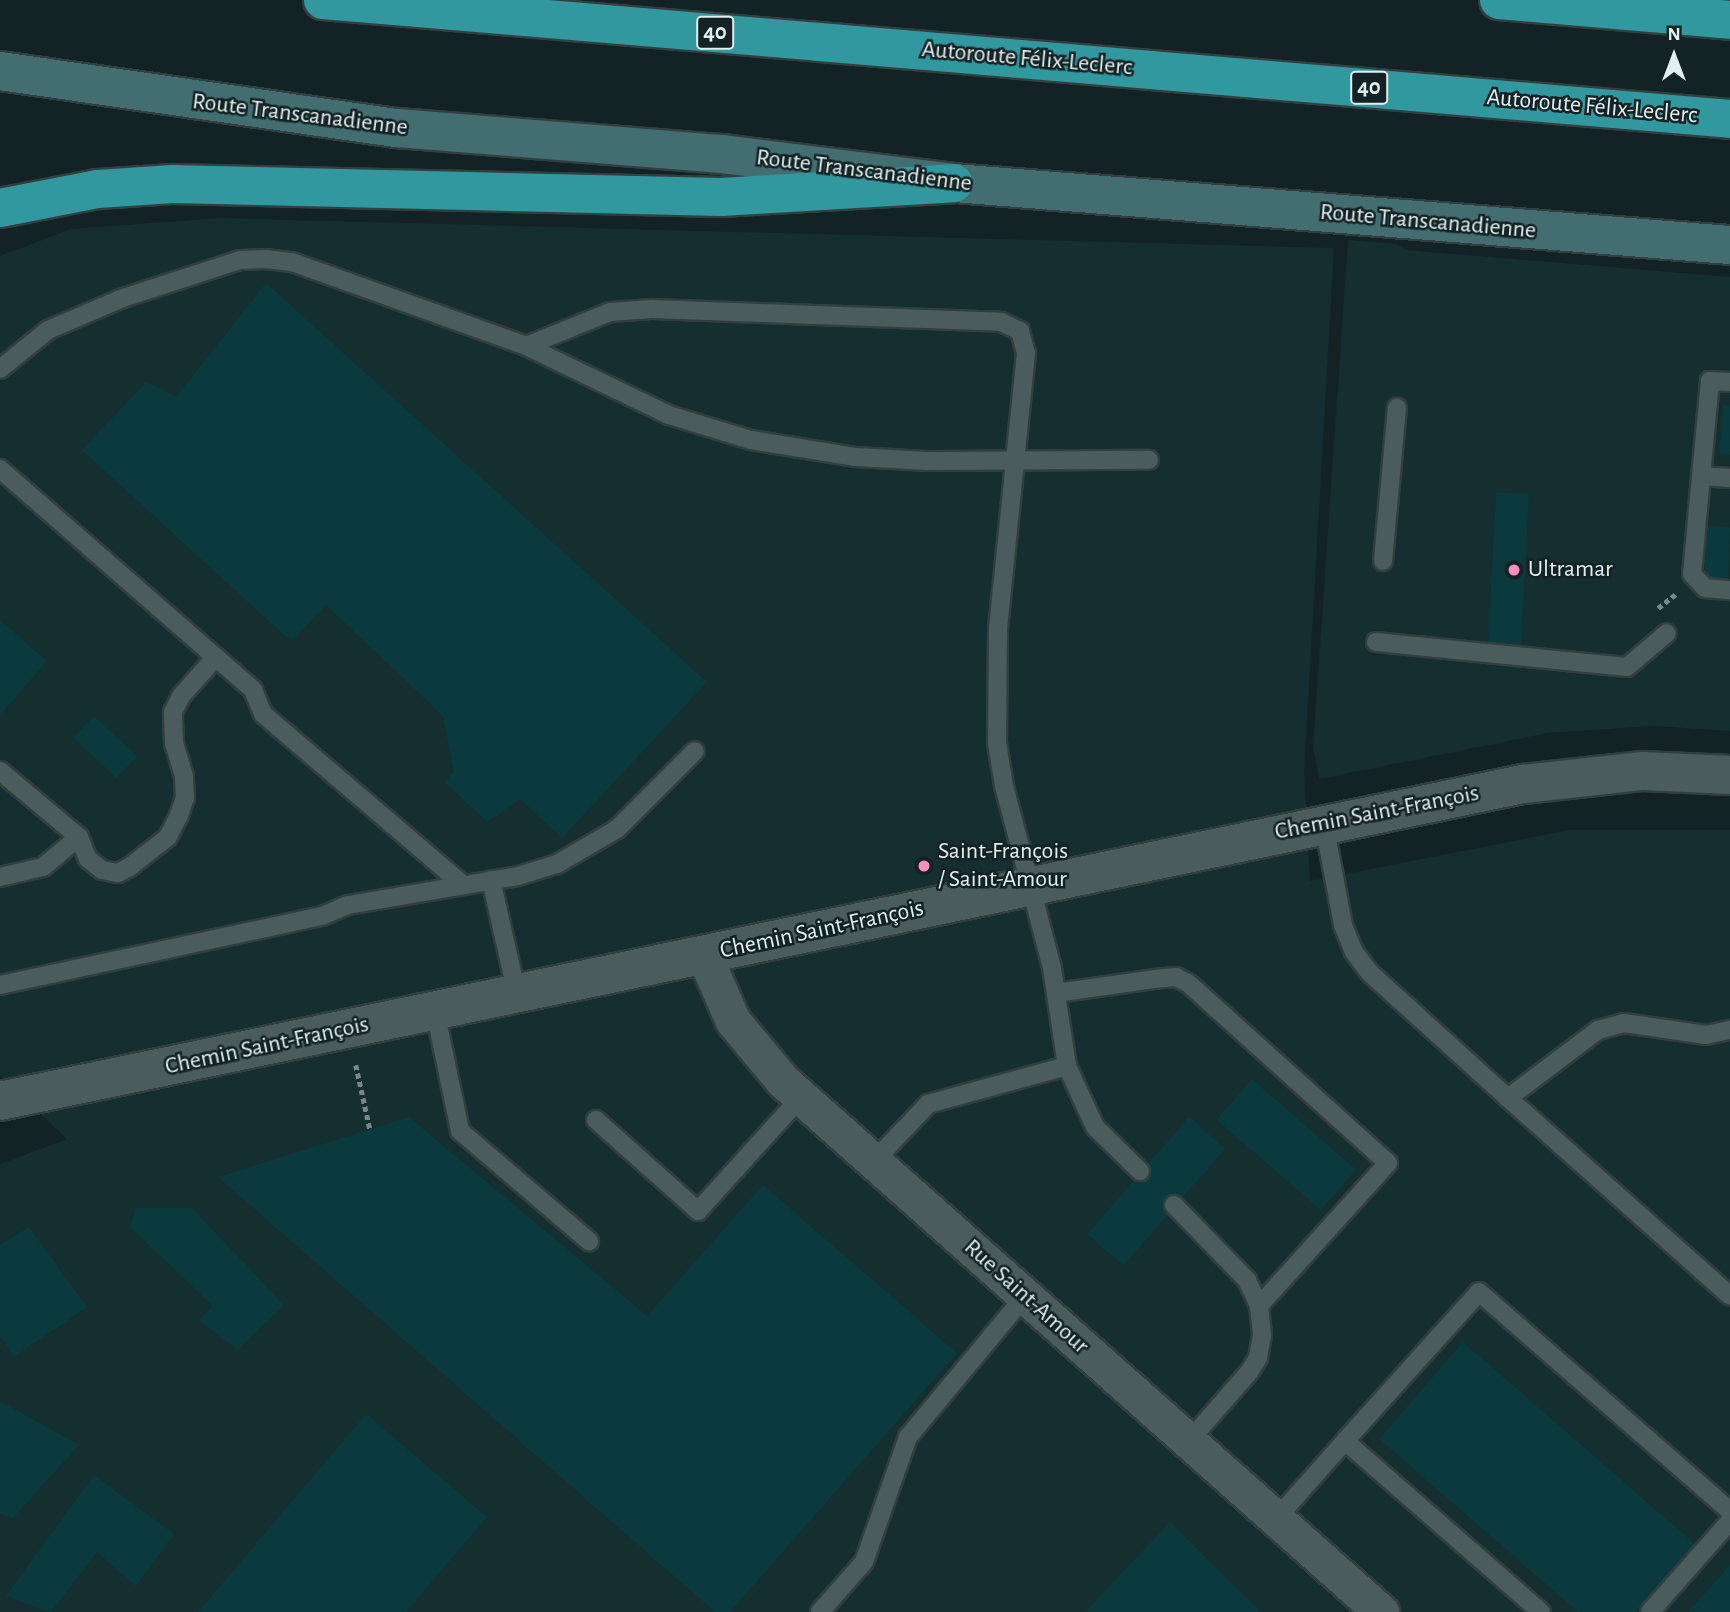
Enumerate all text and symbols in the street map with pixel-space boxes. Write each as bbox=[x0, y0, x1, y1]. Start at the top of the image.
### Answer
road number: 40 bbox=[696, 14, 734, 52]
north arrow bbox=[1639, 21, 1709, 91]
text: N bbox=[1667, 25, 1681, 44]
street label: Autoroute Félix-Leclerc bbox=[921, 35, 1133, 83]
road number: 40 bbox=[1350, 68, 1388, 108]
street label: Autoroute Félix-Leclerc bbox=[1486, 83, 1698, 131]
street label: Route Transcanadienne bbox=[191, 87, 409, 143]
street label: Route Transcanadienne bbox=[755, 143, 973, 199]
street label: Route Transcanadienne bbox=[1319, 198, 1537, 246]
place label: Ultramar bbox=[1528, 556, 1613, 584]
marker: Ultramar bbox=[1506, 562, 1522, 578]
street label: Chemin Saint-François bbox=[1272, 779, 1482, 847]
place label: Saint-François / Saint-Amour bbox=[938, 838, 1068, 894]
marker: Saint-François / Saint-Amour bbox=[916, 858, 932, 874]
street label: Chemin Saint-François bbox=[718, 894, 926, 966]
street label: Chemin Saint-François bbox=[163, 1010, 371, 1082]
street label: Rue Saint-Amour bbox=[958, 1233, 1094, 1361]

